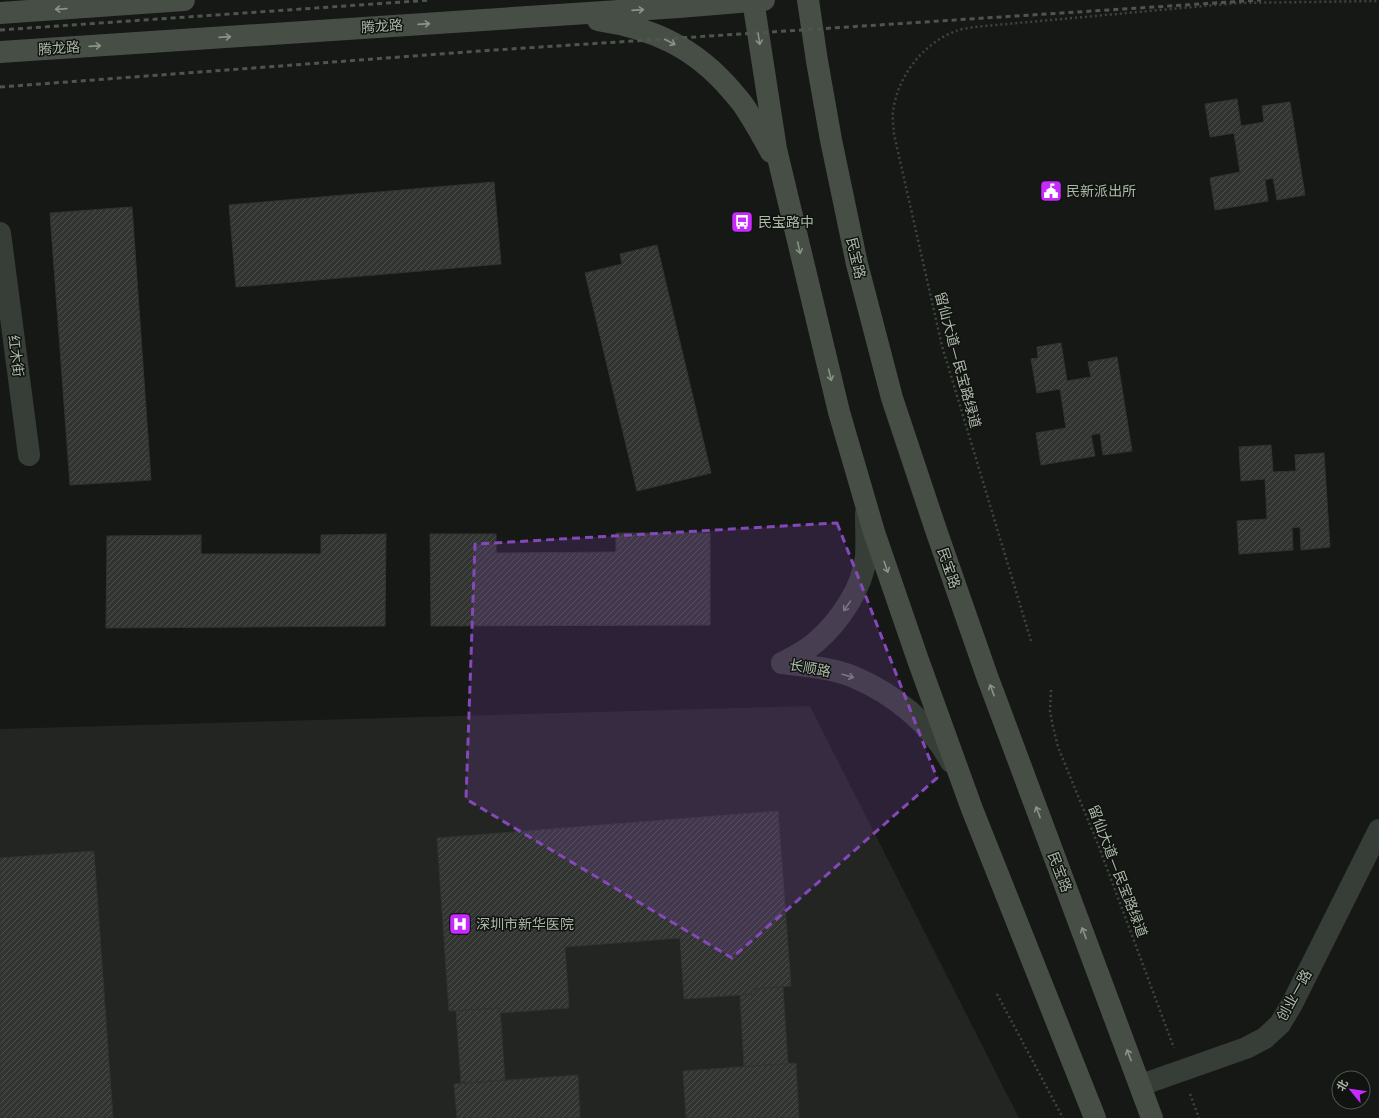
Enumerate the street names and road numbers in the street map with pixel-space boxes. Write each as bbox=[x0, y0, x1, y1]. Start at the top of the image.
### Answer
street label: 腾龙路 bbox=[360, 17, 404, 35]
street label: 腾龙路 bbox=[37, 39, 81, 57]
street label: 民宝路 bbox=[843, 236, 869, 280]
street label: 留仙大道—民宝路绿道 bbox=[932, 290, 984, 430]
street label: 红木街 bbox=[6, 334, 26, 378]
street label: 民宝路 bbox=[935, 546, 963, 590]
street label: 长顺路 bbox=[788, 656, 832, 680]
street label: 留仙大道—民宝路绿道 bbox=[1085, 803, 1151, 939]
street label: 民宝路 bbox=[1045, 850, 1075, 894]
street label: 创业一路 bbox=[1273, 967, 1315, 1023]

